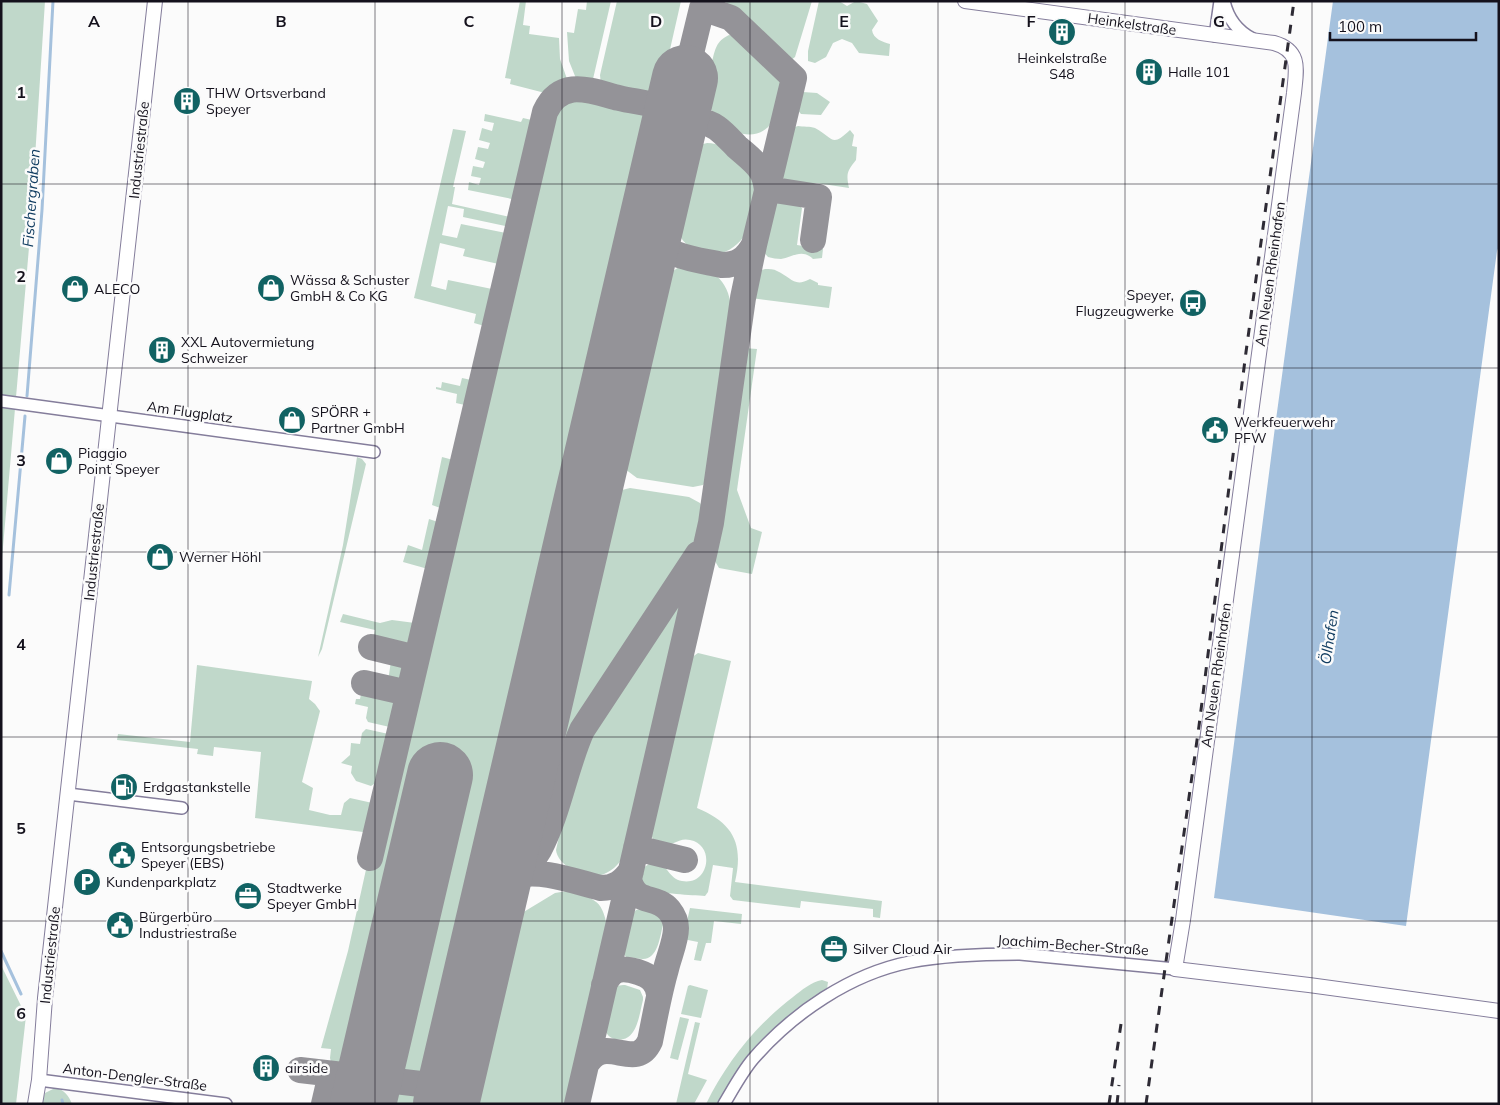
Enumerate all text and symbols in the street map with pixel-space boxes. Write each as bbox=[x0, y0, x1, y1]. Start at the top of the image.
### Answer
street label: Heinkelstraße bbox=[1086, 9, 1178, 39]
scale bar bbox=[1330, 10, 1476, 42]
text: A bbox=[88, 11, 100, 31]
text: B bbox=[275, 11, 287, 31]
text: C bbox=[464, 11, 475, 31]
text: D bbox=[650, 11, 662, 31]
text: E bbox=[839, 11, 849, 31]
text: F bbox=[1026, 11, 1036, 31]
text: G bbox=[1213, 11, 1225, 31]
building icon: Heinkelstraße S48 bbox=[1047, 17, 1077, 47]
text: 100 m bbox=[1338, 17, 1382, 36]
place label: Heinkelstraße S48 bbox=[1017, 49, 1107, 83]
building icon: Halle 101 bbox=[1134, 57, 1164, 87]
place label: Halle 101 bbox=[1168, 63, 1230, 81]
text: 1 bbox=[16, 82, 26, 102]
place label: THW Ortsverband Speyer bbox=[206, 84, 326, 118]
building icon: THW Ortsverband Speyer bbox=[172, 86, 202, 116]
street label: Industriestraße bbox=[125, 100, 153, 200]
water label: Fischergraben bbox=[18, 148, 44, 248]
street label: Am Neuen Rheinhafen bbox=[1251, 201, 1289, 347]
text: 2 bbox=[16, 266, 26, 286]
place label: Wässa & Schuster GmbH & Co KG bbox=[290, 271, 410, 305]
shop icon: Wässa & Schuster GmbH & Co KG bbox=[256, 273, 286, 303]
shop icon: ALECO bbox=[60, 274, 90, 304]
place label: ALECO bbox=[94, 280, 140, 298]
place label: Speyer, Flugzeugwerke bbox=[1076, 286, 1174, 320]
bus stop icon: Speyer, Flugzeugwerke bbox=[1178, 288, 1208, 318]
place label: XXL Autovermietung Schweizer bbox=[181, 333, 315, 367]
building icon: XXL Autovermietung Schweizer bbox=[147, 335, 177, 365]
street label: Am Flugplatz bbox=[146, 397, 234, 427]
place label: SPÖRR + Partner GmbH bbox=[311, 403, 405, 437]
shop icon: SPÖRR + Partner GmbH bbox=[277, 405, 307, 435]
place label: Werkfeuerwehr PFW bbox=[1234, 413, 1336, 447]
public building icon: Werkfeuerwehr PFW bbox=[1200, 415, 1230, 445]
place label: Piaggio Point Speyer bbox=[78, 444, 160, 478]
shop icon: Piaggio Point Speyer bbox=[44, 446, 74, 476]
text: 3 bbox=[16, 450, 26, 470]
street label: Industriestraße bbox=[80, 502, 108, 602]
shop icon: Werner Höhl bbox=[145, 542, 175, 572]
place label: Werner Höhl bbox=[179, 548, 261, 566]
street label: Am Neuen Rheinhafen bbox=[1197, 602, 1235, 748]
water label: Ölhafen bbox=[1315, 608, 1343, 666]
text: 4 bbox=[16, 634, 26, 654]
fuel station icon: Erdgastankstelle bbox=[109, 772, 139, 802]
place label: Erdgastankstelle bbox=[143, 778, 251, 796]
text: 5 bbox=[16, 818, 26, 838]
place label: Entsorgungsbetriebe Speyer (EBS) bbox=[141, 838, 275, 872]
public building icon: Entsorgungsbetriebe Speyer (EBS) bbox=[107, 840, 137, 870]
parking icon: Kundenparkplatz bbox=[72, 867, 102, 897]
place label: Kundenparkplatz bbox=[106, 873, 217, 891]
place label: Stadtwerke Speyer GmbH bbox=[267, 879, 357, 913]
office icon: Stadtwerke Speyer GmbH bbox=[233, 881, 263, 911]
street label: Industriestraße bbox=[36, 905, 64, 1005]
place label: Bürgerbüro Industriestraße bbox=[139, 908, 237, 942]
public building icon: Bürgerbüro Industriestraße bbox=[105, 910, 135, 940]
street label: Joachim-Becher-Straße bbox=[997, 931, 1149, 959]
office icon: Silver Cloud Air bbox=[819, 934, 849, 964]
place label: Silver Cloud Air bbox=[853, 940, 953, 958]
text: 6 bbox=[16, 1003, 26, 1023]
building icon: airside bbox=[251, 1053, 281, 1083]
street label: Anton-Dengler-Straße bbox=[62, 1059, 208, 1095]
place label: airside bbox=[285, 1059, 328, 1077]

